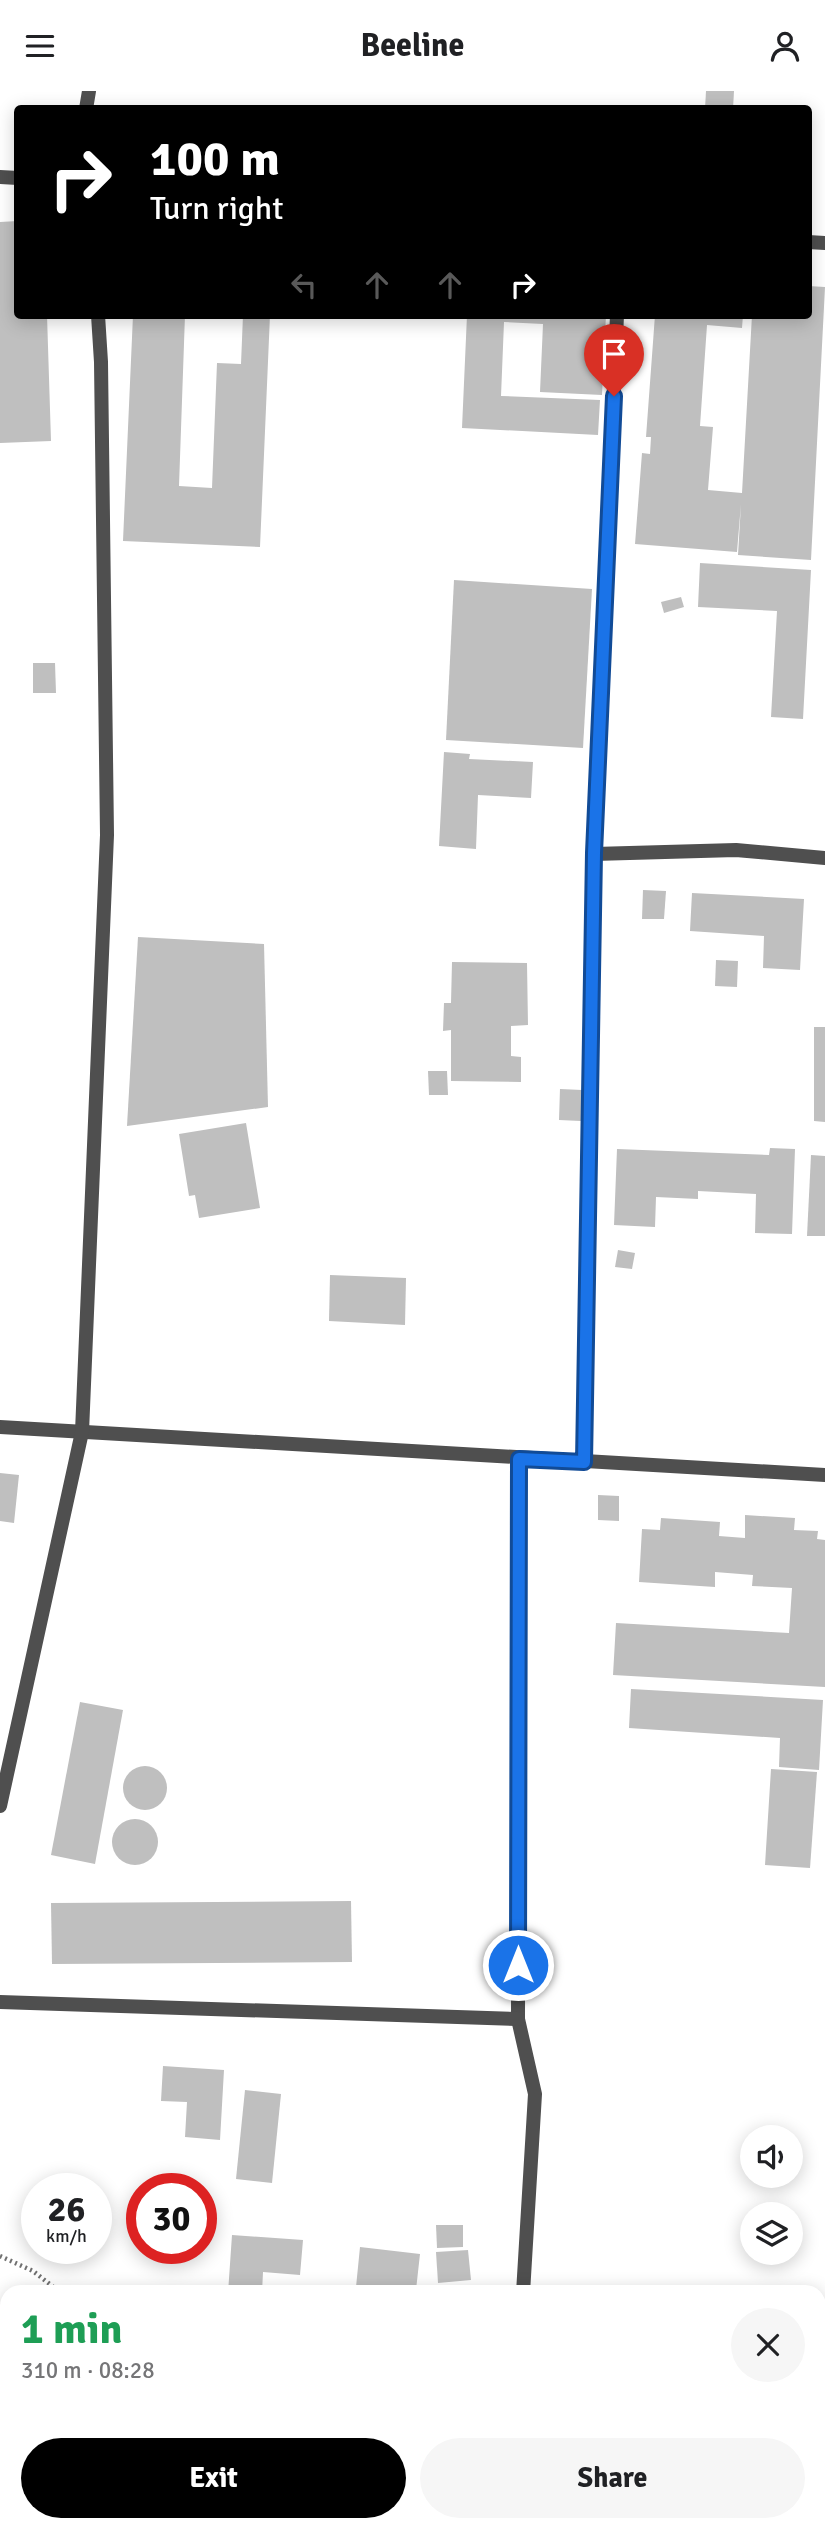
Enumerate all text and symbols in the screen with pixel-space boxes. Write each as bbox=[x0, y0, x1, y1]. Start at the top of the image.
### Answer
text: Beeline bbox=[361, 26, 464, 65]
icon: menu bbox=[21, 27, 59, 65]
icon: person bbox=[766, 27, 804, 65]
text: 100 m bbox=[150, 129, 280, 189]
icon: right bbox=[35, 133, 126, 224]
text: Turn right bbox=[150, 189, 283, 228]
icon: left bbox=[285, 266, 323, 304]
icon: ahead bbox=[358, 266, 396, 304]
icon: ahead bbox=[431, 266, 469, 304]
icon: right bbox=[504, 266, 542, 304]
pin bbox=[584, 324, 644, 396]
icon: arrive bbox=[595, 335, 633, 373]
position arrow bbox=[481, 1928, 555, 2002]
map controls bbox=[740, 2125, 803, 2265]
button: sound bbox=[740, 2125, 803, 2188]
speed limit sign: 30 bbox=[126, 2173, 217, 2264]
text: 26 bbox=[48, 2188, 85, 2231]
button: layers bbox=[740, 2202, 803, 2265]
text: km/h bbox=[46, 2225, 87, 2247]
text: 1 min bbox=[21, 2304, 122, 2355]
button: close bbox=[731, 2308, 805, 2382]
text: 310 m · 08:28 bbox=[21, 2356, 155, 2385]
button: Exit bbox=[21, 2438, 406, 2518]
button: Share bbox=[420, 2438, 805, 2518]

